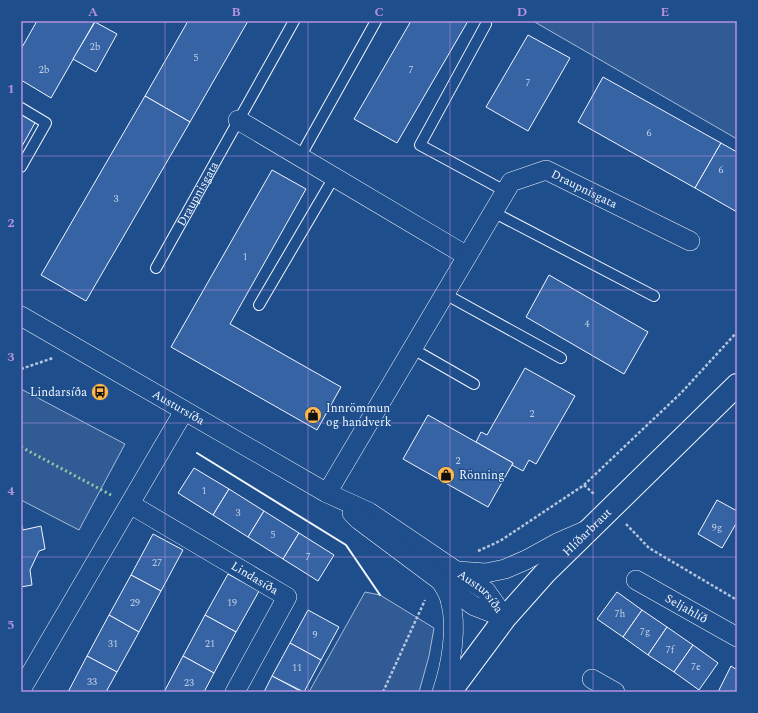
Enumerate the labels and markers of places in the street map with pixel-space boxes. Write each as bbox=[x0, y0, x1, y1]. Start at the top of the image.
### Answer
bus stop icon: Lindarsíða bbox=[90, 382, 110, 402]
place label: Lindarsíða bbox=[30, 383, 87, 402]
place label: Innrömmun og handverk bbox=[326, 399, 392, 432]
shop icon: Innrömmun og handverk bbox=[303, 405, 323, 425]
shop icon: Rönning bbox=[436, 465, 456, 485]
place label: Rönning bbox=[459, 466, 505, 485]

